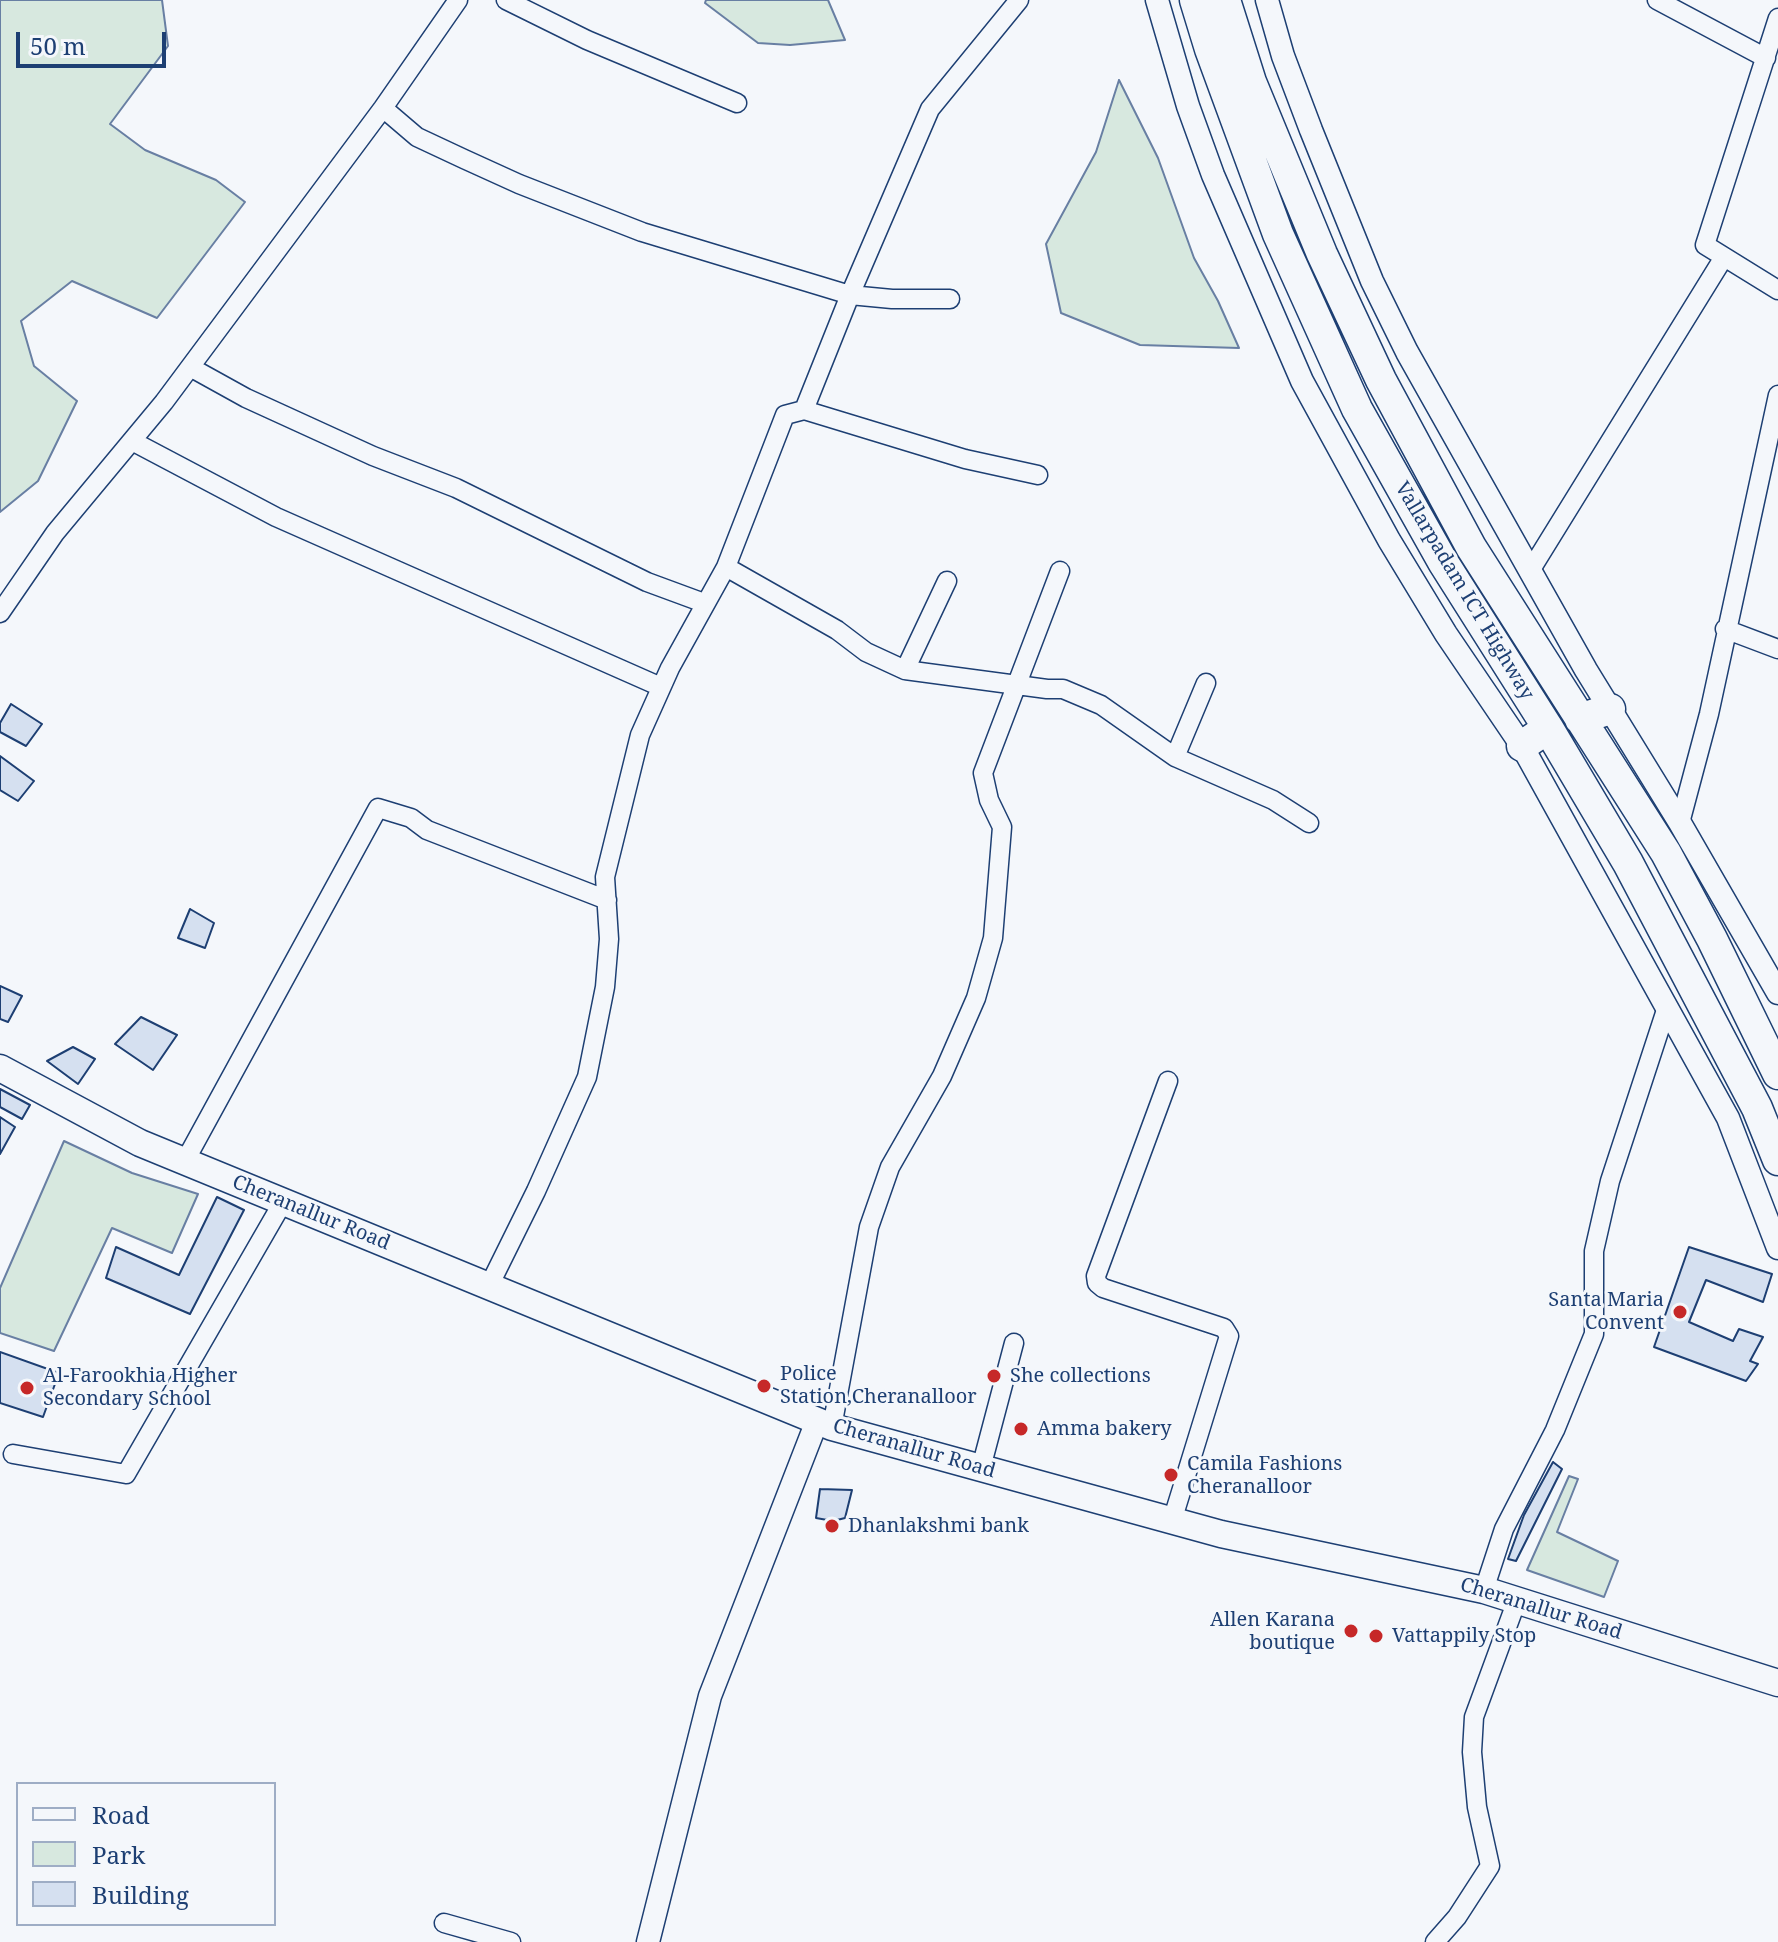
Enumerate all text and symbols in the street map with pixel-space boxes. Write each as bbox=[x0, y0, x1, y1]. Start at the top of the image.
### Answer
scale bar bbox=[20, 16, 170, 66]
text: 50 m bbox=[30, 29, 86, 62]
street label: Vallarpadam ICT Highway bbox=[1389, 478, 1539, 704]
street label: Cheranallur Road bbox=[229, 1170, 393, 1256]
place label: Santa Maria Convent bbox=[1548, 1288, 1664, 1335]
marker: Santa Maria Convent bbox=[1671, 1303, 1689, 1321]
place label: Police Station,Cheranalloor bbox=[780, 1362, 977, 1409]
place label: Al-Farookhia Higher Secondary School bbox=[43, 1364, 237, 1411]
place label: She collections bbox=[1010, 1364, 1151, 1388]
marker: She collections bbox=[985, 1367, 1003, 1385]
marker: Police Station,Cheranalloor bbox=[755, 1377, 773, 1395]
marker: Al-Farookhia Higher Secondary School bbox=[18, 1379, 36, 1397]
street label: Cheranallur Road bbox=[830, 1414, 998, 1484]
place label: Amma bakery bbox=[1037, 1417, 1172, 1441]
marker: Amma bakery bbox=[1012, 1420, 1030, 1438]
place label: Camila Fashions Cheranalloor bbox=[1187, 1452, 1342, 1499]
marker: Camila Fashions Cheranalloor bbox=[1162, 1466, 1180, 1484]
place label: Dhanlakshmi bank bbox=[848, 1514, 1029, 1538]
marker: Dhanlakshmi bank bbox=[823, 1517, 841, 1535]
street label: Cheranallur Road bbox=[1457, 1573, 1625, 1645]
place label: Allen Karana boutique bbox=[1210, 1608, 1335, 1655]
marker: Allen Karana boutique bbox=[1342, 1622, 1360, 1640]
place label: Vattappily Stop bbox=[1392, 1624, 1536, 1648]
marker: Vattappily Stop bbox=[1367, 1627, 1385, 1645]
legend bbox=[16, 1782, 276, 1926]
text: Road bbox=[92, 1798, 150, 1831]
text: Park bbox=[92, 1838, 145, 1871]
text: Building bbox=[92, 1878, 189, 1911]

